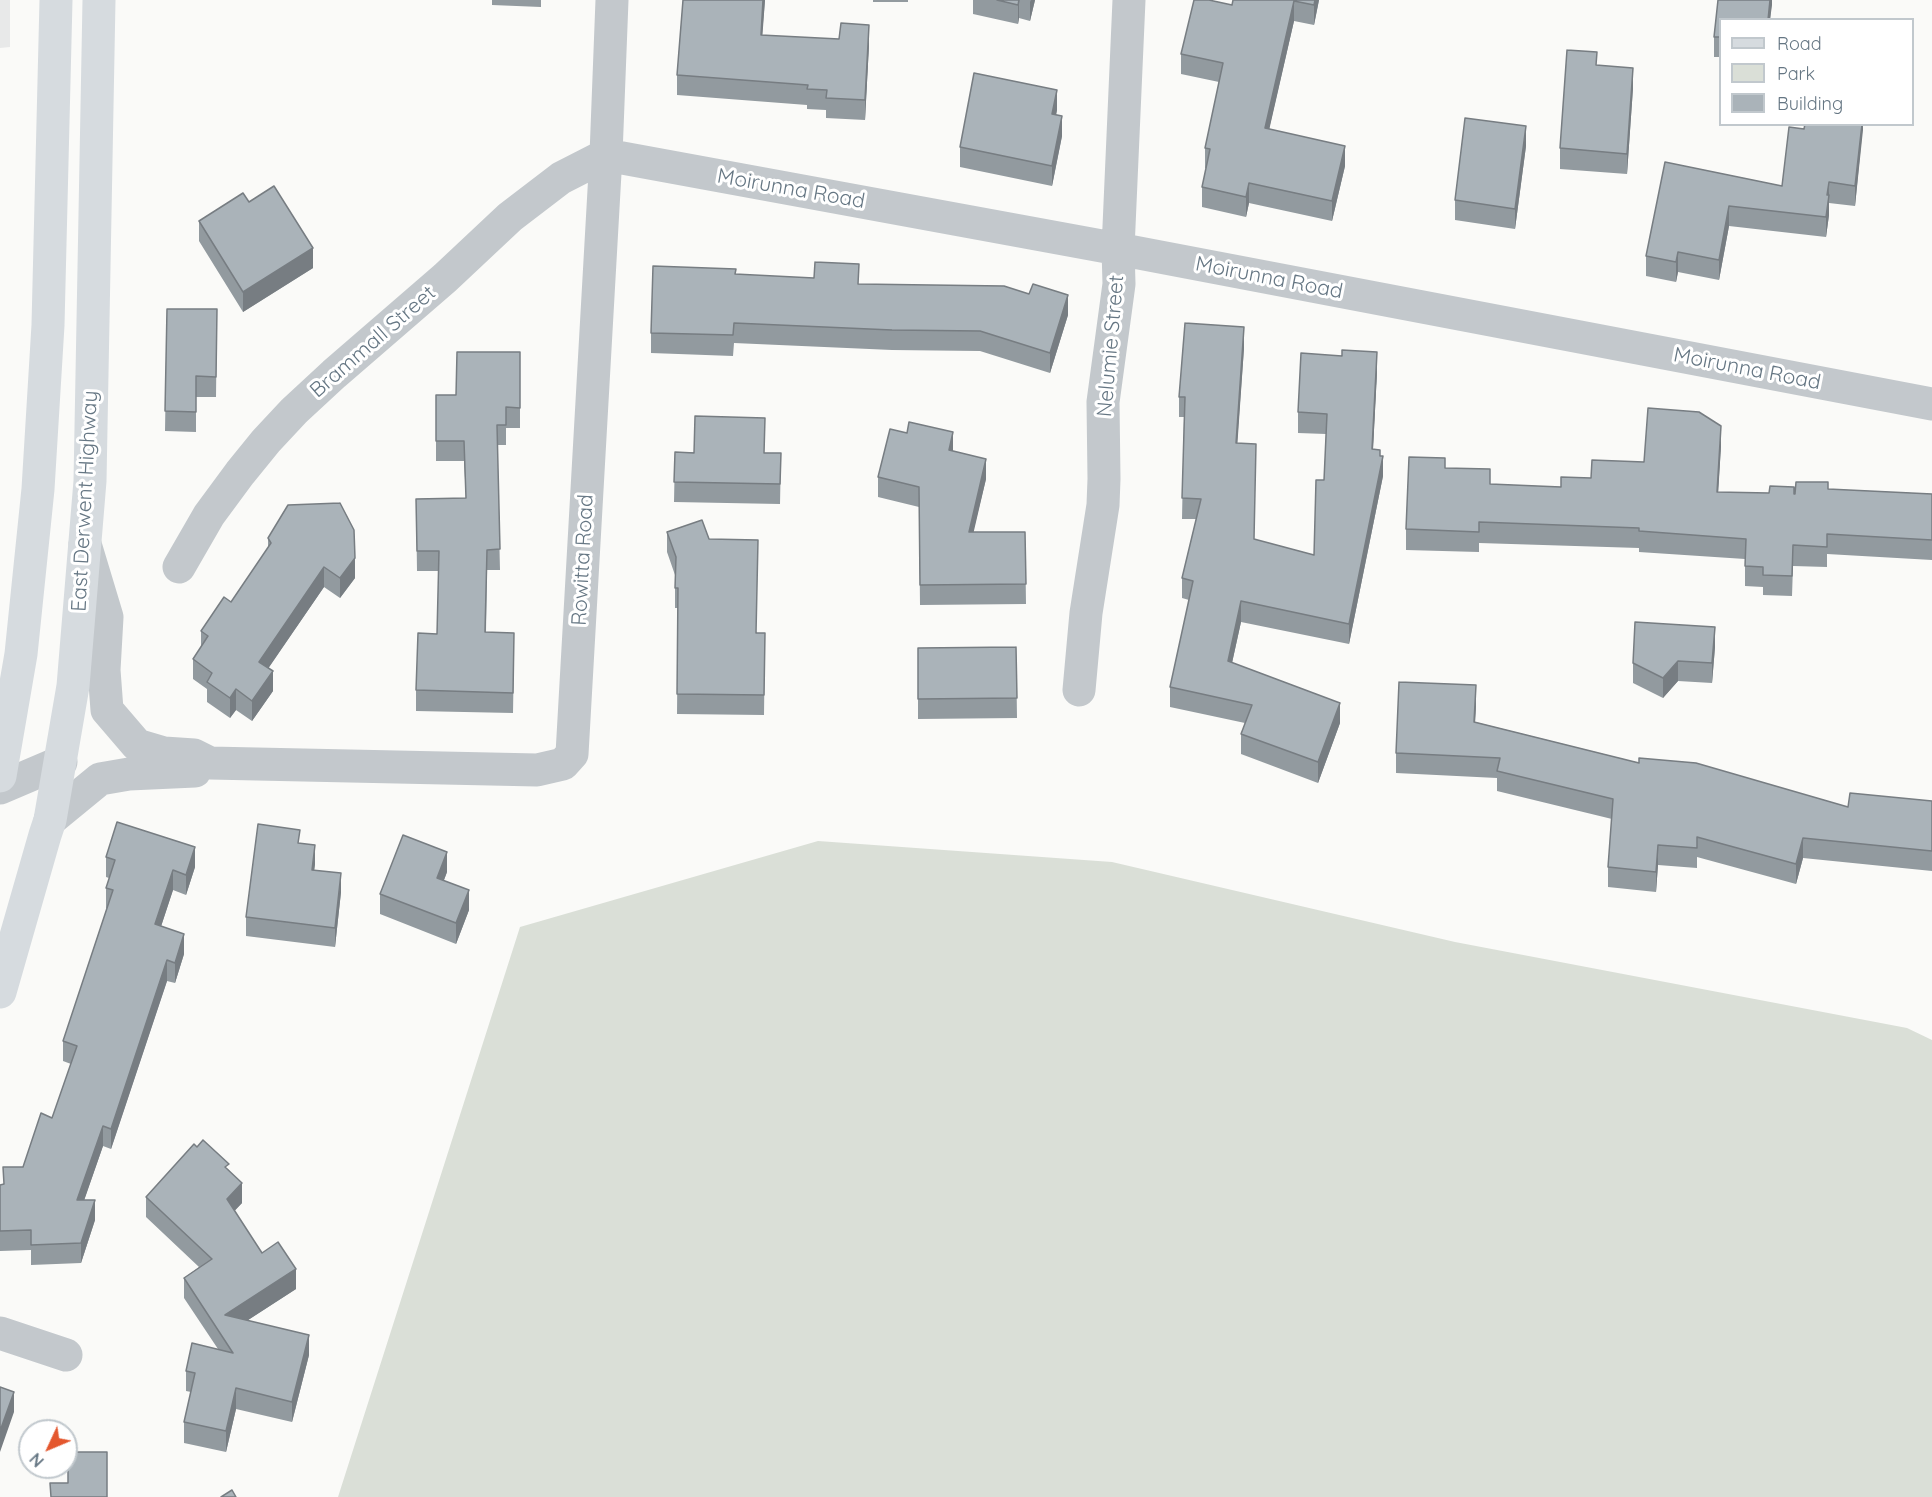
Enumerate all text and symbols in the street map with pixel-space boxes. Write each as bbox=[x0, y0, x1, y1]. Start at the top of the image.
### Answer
legend bbox=[1719, 18, 1914, 126]
text: Road bbox=[1777, 32, 1822, 55]
text: Park bbox=[1777, 62, 1815, 85]
text: Building bbox=[1777, 92, 1843, 115]
street label: Moirunna Road bbox=[715, 164, 867, 214]
street label: Moirunna Road bbox=[1193, 251, 1345, 305]
street label: Nelumie Street bbox=[1092, 274, 1130, 418]
street label: Brammall Street bbox=[305, 281, 441, 403]
street label: Moirunna Road bbox=[1671, 342, 1823, 396]
street label: East Derwent Highway bbox=[67, 390, 103, 612]
street label: Rowitta Road bbox=[567, 494, 599, 626]
north arrow bbox=[18, 1419, 78, 1479]
text: N bbox=[25, 1449, 48, 1471]

